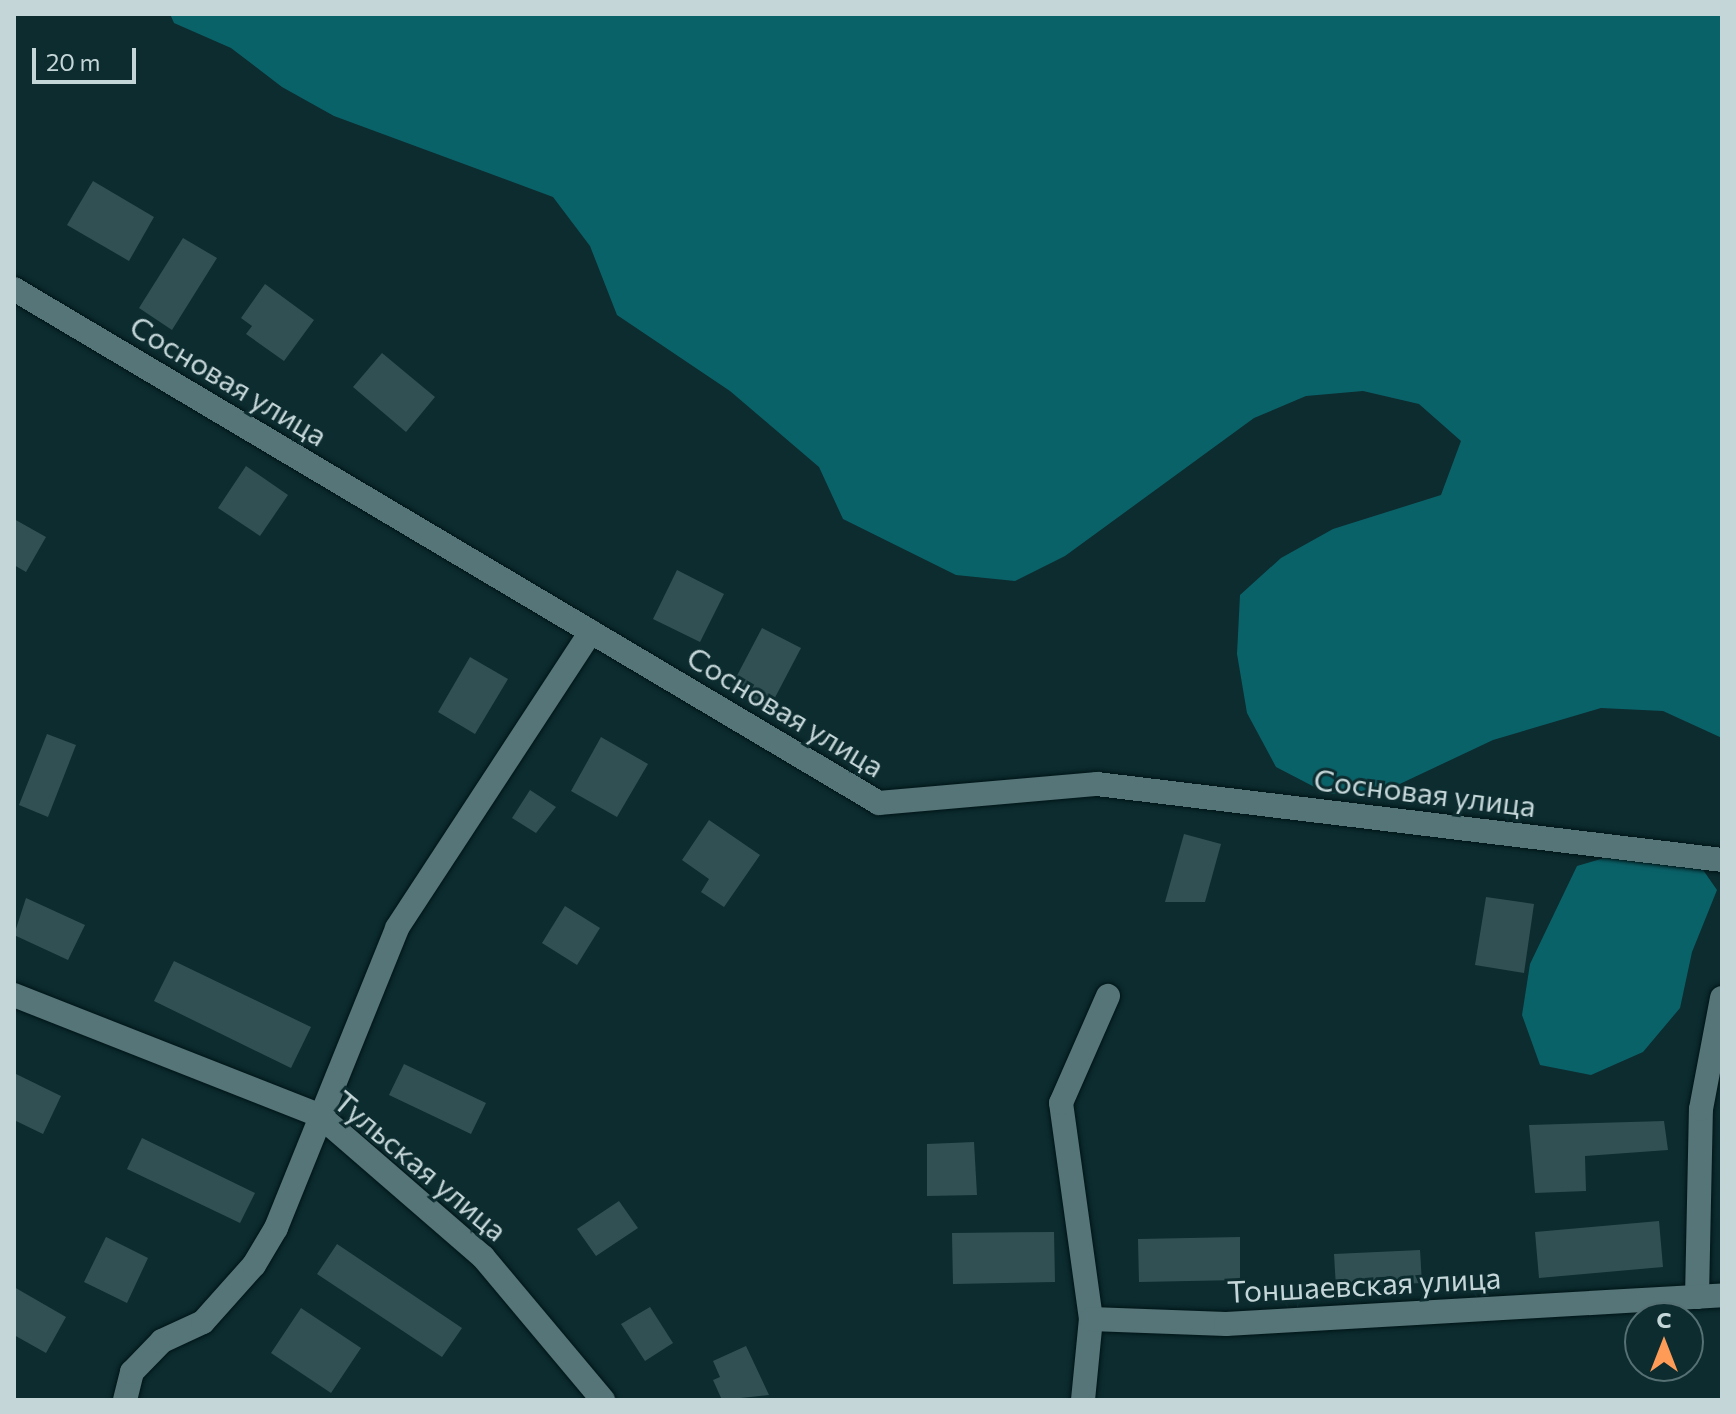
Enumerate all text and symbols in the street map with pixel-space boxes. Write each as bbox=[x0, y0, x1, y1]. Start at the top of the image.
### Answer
scale bar bbox=[36, 32, 140, 82]
text: 20 m bbox=[46, 47, 100, 76]
street label: Сосновая улица bbox=[124, 307, 334, 453]
street label: Сосновая улица bbox=[681, 638, 891, 784]
street label: Сосновая улица bbox=[1312, 761, 1538, 823]
street label: Тульская улица bbox=[327, 1082, 515, 1248]
street label: Тоншаевская улица bbox=[1226, 1259, 1502, 1309]
north arrow bbox=[1624, 1302, 1704, 1382]
text: С bbox=[1656, 1306, 1672, 1333]

